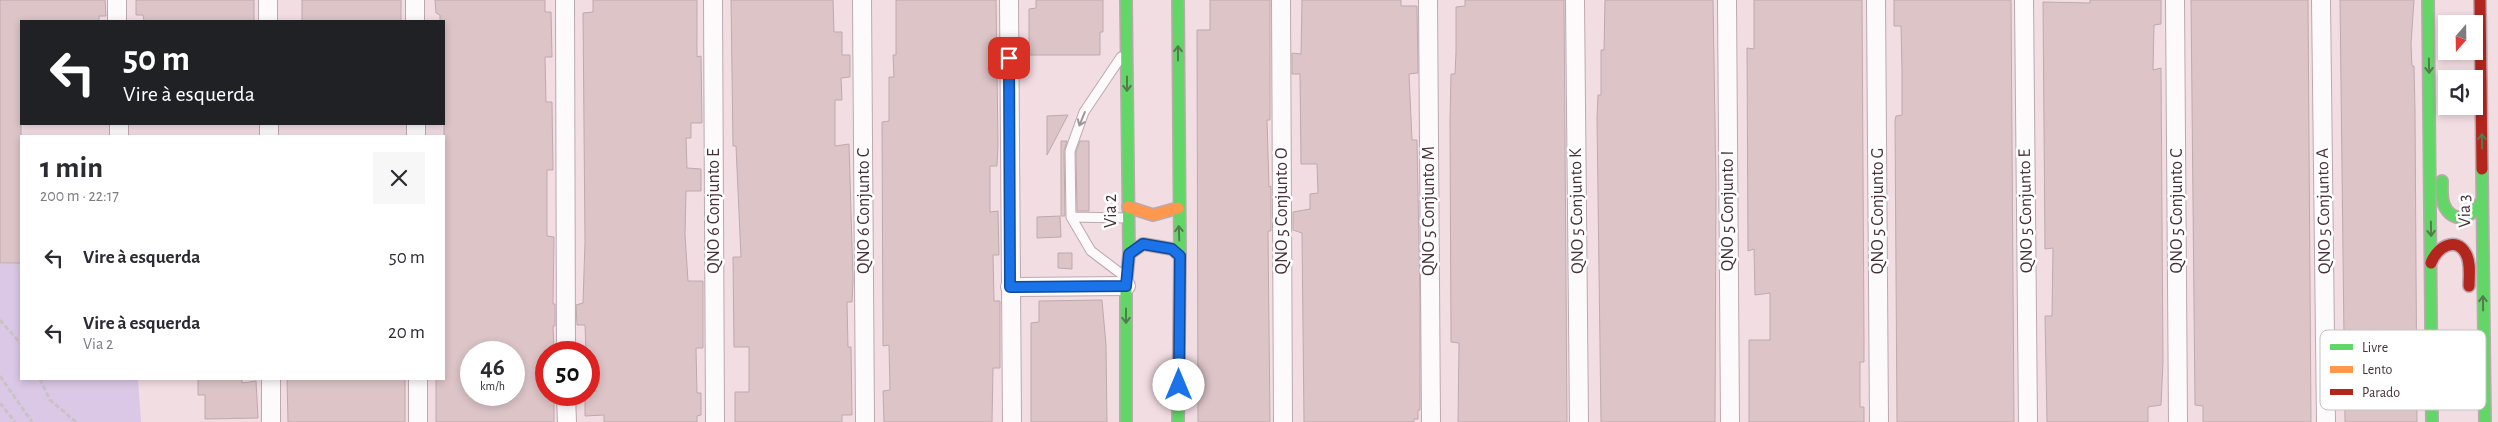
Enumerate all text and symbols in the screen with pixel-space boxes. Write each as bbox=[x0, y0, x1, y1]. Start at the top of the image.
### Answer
north arrow bbox=[2438, 15, 2482, 60]
map controls bbox=[2438, 15, 2483, 115]
pin bbox=[988, 37, 1030, 79]
icon: left bbox=[40, 40, 105, 105]
text: 50 m bbox=[123, 42, 190, 77]
icon: arrive bbox=[995, 44, 1023, 72]
one-way arrow bbox=[1173, 46, 1183, 62]
one-way arrow bbox=[2424, 58, 2433, 74]
button: sound bbox=[2438, 70, 2483, 115]
one-way arrow bbox=[1123, 75, 1132, 91]
text: Vire à esquerda bbox=[123, 83, 255, 105]
one-way arrow bbox=[1077, 111, 1086, 126]
one-way arrow bbox=[2477, 133, 2486, 149]
street label: QNO 5 Conjunto M bbox=[1420, 146, 1438, 276]
street label: QNO 5 Conjunto O bbox=[1273, 147, 1291, 275]
street label: QNO 5 Conjunto A bbox=[2314, 147, 2334, 274]
street label: QNO 6 Conjunto E bbox=[705, 148, 723, 274]
street label: QNO 6 Conjunto C bbox=[855, 148, 873, 274]
street label: QNO 5 Conjunto K bbox=[1567, 148, 1587, 274]
street label: QNO 5 Conjunto G bbox=[1869, 148, 1887, 274]
street label: QNO 5 Conjunto E bbox=[2016, 148, 2036, 273]
street label: QNO 5 Conjunto C bbox=[2168, 148, 2186, 274]
street label: QNO 5 Conjunto I bbox=[1719, 151, 1737, 271]
button: close bbox=[373, 152, 425, 204]
text: 1 min bbox=[40, 153, 103, 183]
text: 200 m · 22:17 bbox=[40, 188, 119, 204]
street label: Via 2 bbox=[1102, 194, 1120, 228]
street label: Via 3 bbox=[2456, 194, 2474, 228]
one-way arrow bbox=[2426, 220, 2436, 236]
one-way arrow bbox=[1174, 226, 1184, 242]
icon: left bbox=[40, 244, 68, 272]
text: Vire à esquerda bbox=[83, 248, 200, 267]
text: 50 m bbox=[389, 248, 425, 267]
one-way arrow bbox=[2478, 296, 2488, 312]
one-way arrow bbox=[1121, 308, 1131, 324]
text: Vire à esquerda bbox=[83, 314, 200, 333]
icon: left bbox=[40, 319, 68, 347]
text: 20 m bbox=[388, 323, 425, 342]
legend bbox=[2320, 330, 2486, 410]
text: Via 2 bbox=[83, 336, 113, 352]
speed limit sign: 50 bbox=[535, 341, 600, 406]
text: Livre bbox=[2362, 341, 2388, 355]
text: 46 bbox=[480, 355, 505, 380]
position arrow bbox=[1152, 358, 1204, 410]
text: Lento bbox=[2362, 363, 2393, 377]
text: km/h bbox=[480, 380, 505, 392]
text: Parado bbox=[2362, 386, 2400, 400]

